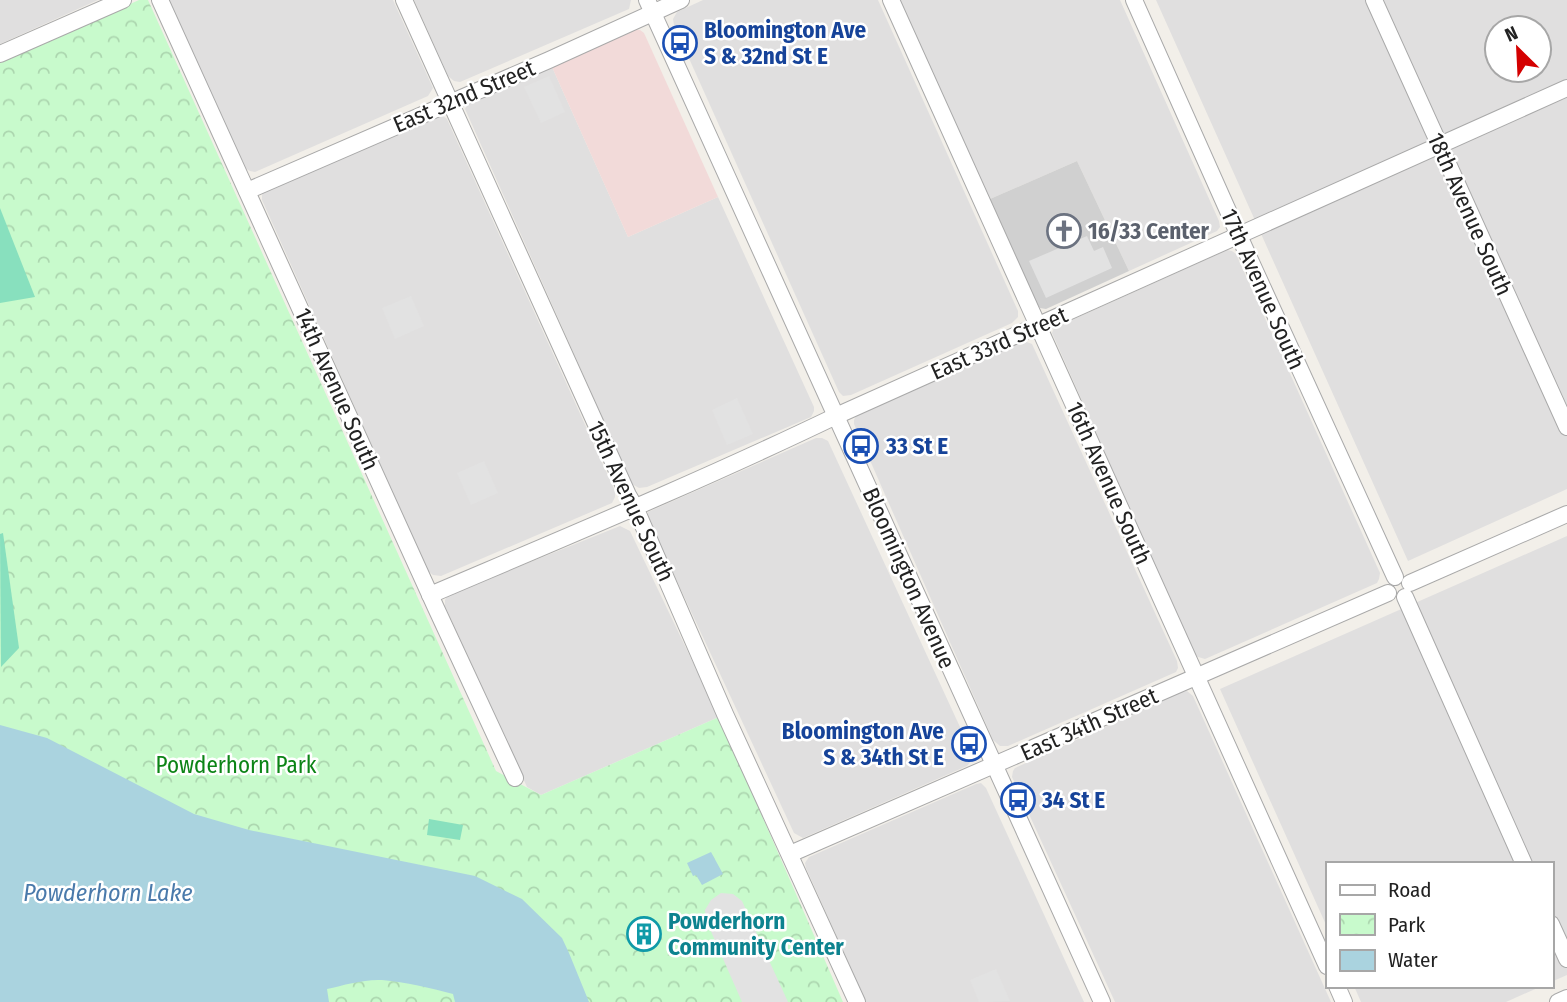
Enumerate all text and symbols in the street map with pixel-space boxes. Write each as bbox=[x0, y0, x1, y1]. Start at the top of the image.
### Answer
north arrow bbox=[1483, 14, 1553, 84]
place label: Bloomington Ave S & 32nd St E bbox=[704, 16, 866, 70]
text: N bbox=[1501, 21, 1521, 47]
bus stop icon: Bloomington Ave S & 32nd St E bbox=[661, 24, 699, 62]
street label: East 32nd Street bbox=[389, 53, 539, 138]
street label: 18th Avenue South bbox=[1422, 128, 1518, 300]
street label: 17th Avenue South bbox=[1215, 204, 1311, 374]
church icon: 16/33 Center bbox=[1045, 212, 1083, 250]
place label: 16/33 Center bbox=[1088, 217, 1210, 245]
street label: East 33rd Street bbox=[926, 300, 1072, 386]
street label: 14th Avenue South bbox=[289, 303, 385, 475]
street label: 16th Avenue South bbox=[1061, 397, 1157, 569]
street label: 15th Avenue South bbox=[582, 416, 680, 586]
bus stop icon: 33 St E bbox=[842, 427, 880, 465]
place label: 33 St E bbox=[885, 432, 948, 460]
street label: Bloomington Avenue bbox=[857, 483, 961, 673]
street label: East 34th Street bbox=[1016, 681, 1162, 767]
place label: Bloomington Ave S & 34th St E bbox=[782, 717, 944, 771]
bus stop icon: Bloomington Ave S & 34th St E bbox=[950, 725, 988, 763]
park label: Powderhorn Park bbox=[156, 751, 317, 779]
bus stop icon: 34 St E bbox=[999, 781, 1037, 819]
place label: 34 St E bbox=[1041, 786, 1105, 814]
legend bbox=[1326, 862, 1553, 988]
text: Road bbox=[1388, 877, 1432, 903]
water label: Powderhorn Lake bbox=[23, 879, 193, 907]
place label: Powderhorn Community Center bbox=[668, 907, 844, 961]
text: Park bbox=[1388, 912, 1426, 938]
building icon: Powderhorn Community Center bbox=[625, 915, 663, 953]
text: Water bbox=[1388, 947, 1438, 973]

